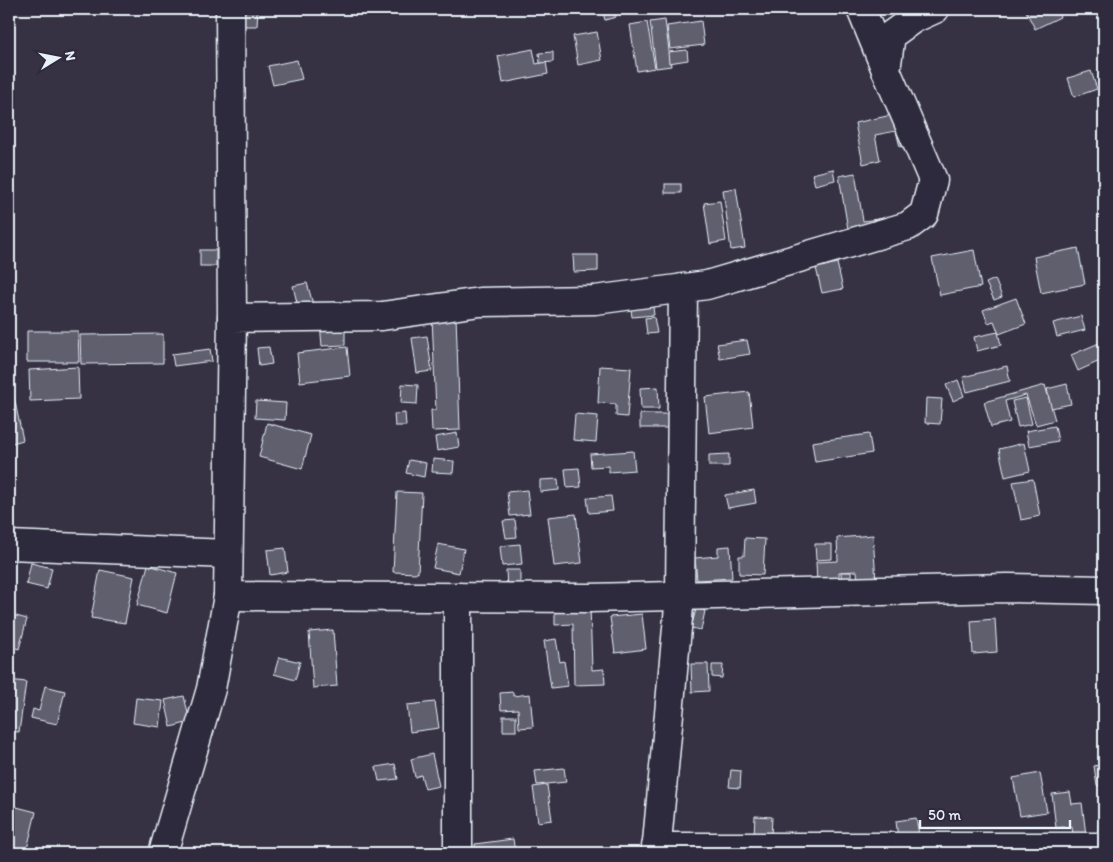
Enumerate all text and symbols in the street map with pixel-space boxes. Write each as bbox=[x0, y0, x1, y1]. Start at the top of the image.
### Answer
north arrow bbox=[32, 32, 82, 82]
text: N bbox=[61, 50, 80, 62]
scale bar bbox=[920, 797, 1070, 829]
text: 50 m bbox=[928, 806, 961, 824]

